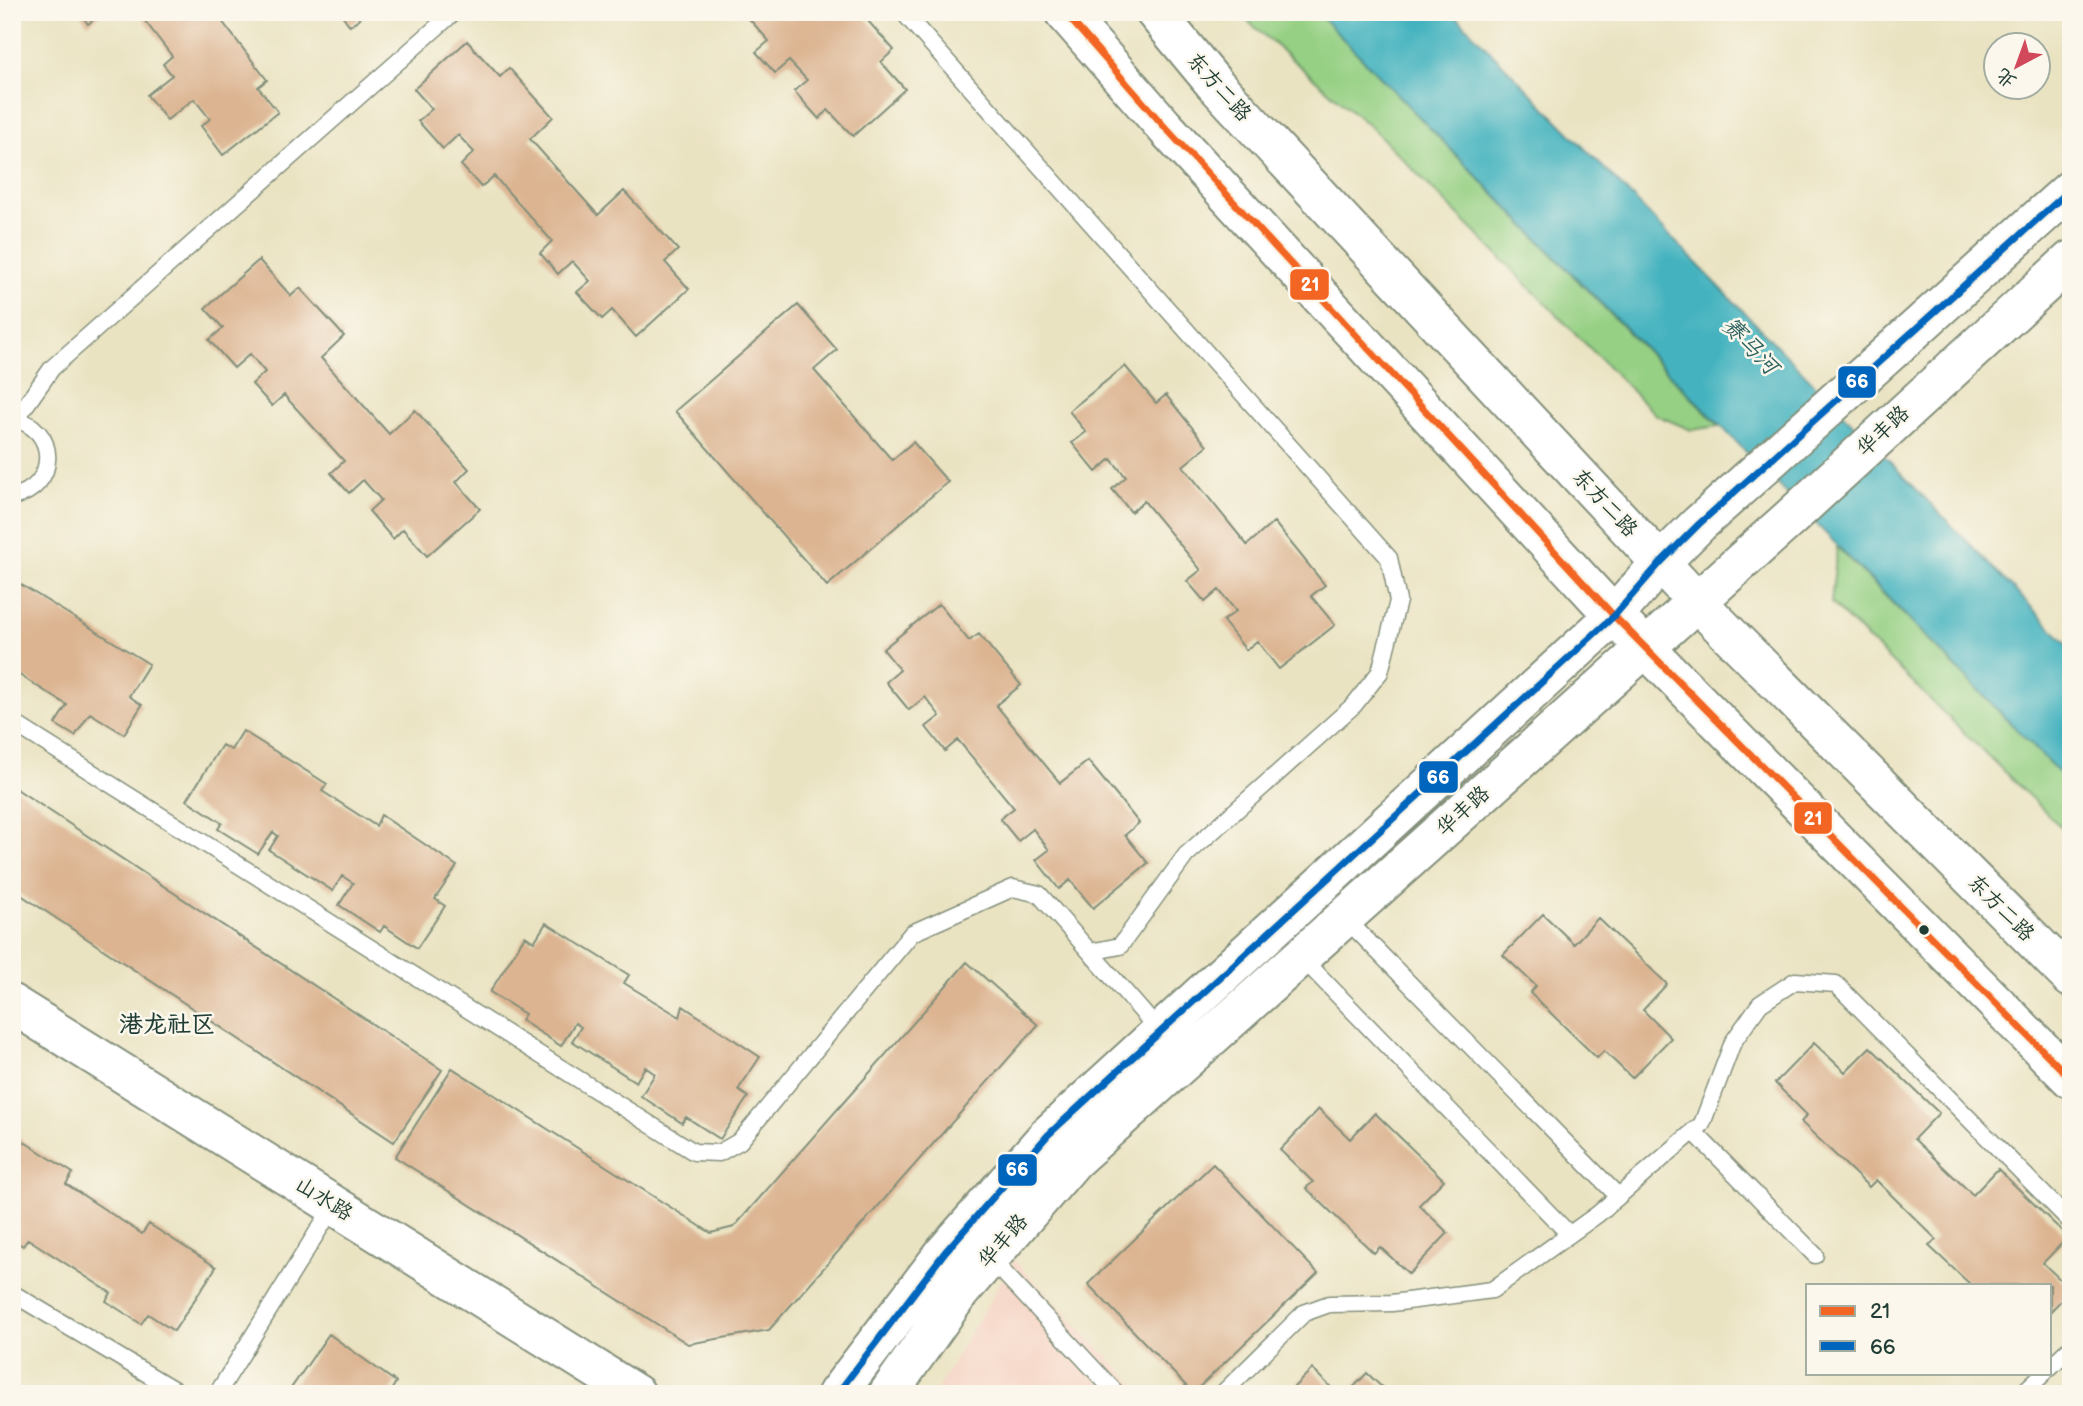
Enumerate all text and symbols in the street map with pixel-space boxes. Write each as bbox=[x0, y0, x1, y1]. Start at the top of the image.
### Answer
north arrow bbox=[1982, 32, 2052, 102]
street label: 东方二路 bbox=[1182, 47, 1256, 127]
text: 北 bbox=[1992, 63, 2022, 93]
line badge: 21 bbox=[1289, 268, 1330, 301]
text: 21 bbox=[1301, 274, 1319, 297]
water label: 赛马河 bbox=[1716, 311, 1787, 383]
line badge: 66 bbox=[1837, 365, 1877, 399]
text: 66 bbox=[1845, 371, 1869, 394]
street label: 华丰路 bbox=[1851, 400, 1915, 462]
street label: 东方二路 bbox=[1567, 464, 1643, 542]
line badge: 66 bbox=[1418, 760, 1459, 794]
text: 66 bbox=[1426, 767, 1450, 790]
street label: 华丰路 bbox=[1431, 781, 1495, 841]
line badge: 21 bbox=[1793, 801, 1833, 835]
text: 21 bbox=[1804, 808, 1822, 831]
street label: 东方二路 bbox=[1962, 869, 2040, 947]
unlabelled marker bbox=[1917, 923, 1931, 937]
district label: 港龙社区 bbox=[119, 1010, 215, 1039]
line badge: 66 bbox=[997, 1153, 1038, 1187]
text: 66 bbox=[1005, 1159, 1029, 1182]
street label: 山水路 bbox=[291, 1172, 357, 1226]
street label: 华丰路 bbox=[973, 1209, 1033, 1273]
legend bbox=[1806, 1284, 2052, 1374]
text: 21 bbox=[1870, 1299, 1890, 1324]
text: 66 bbox=[1870, 1335, 1896, 1360]

